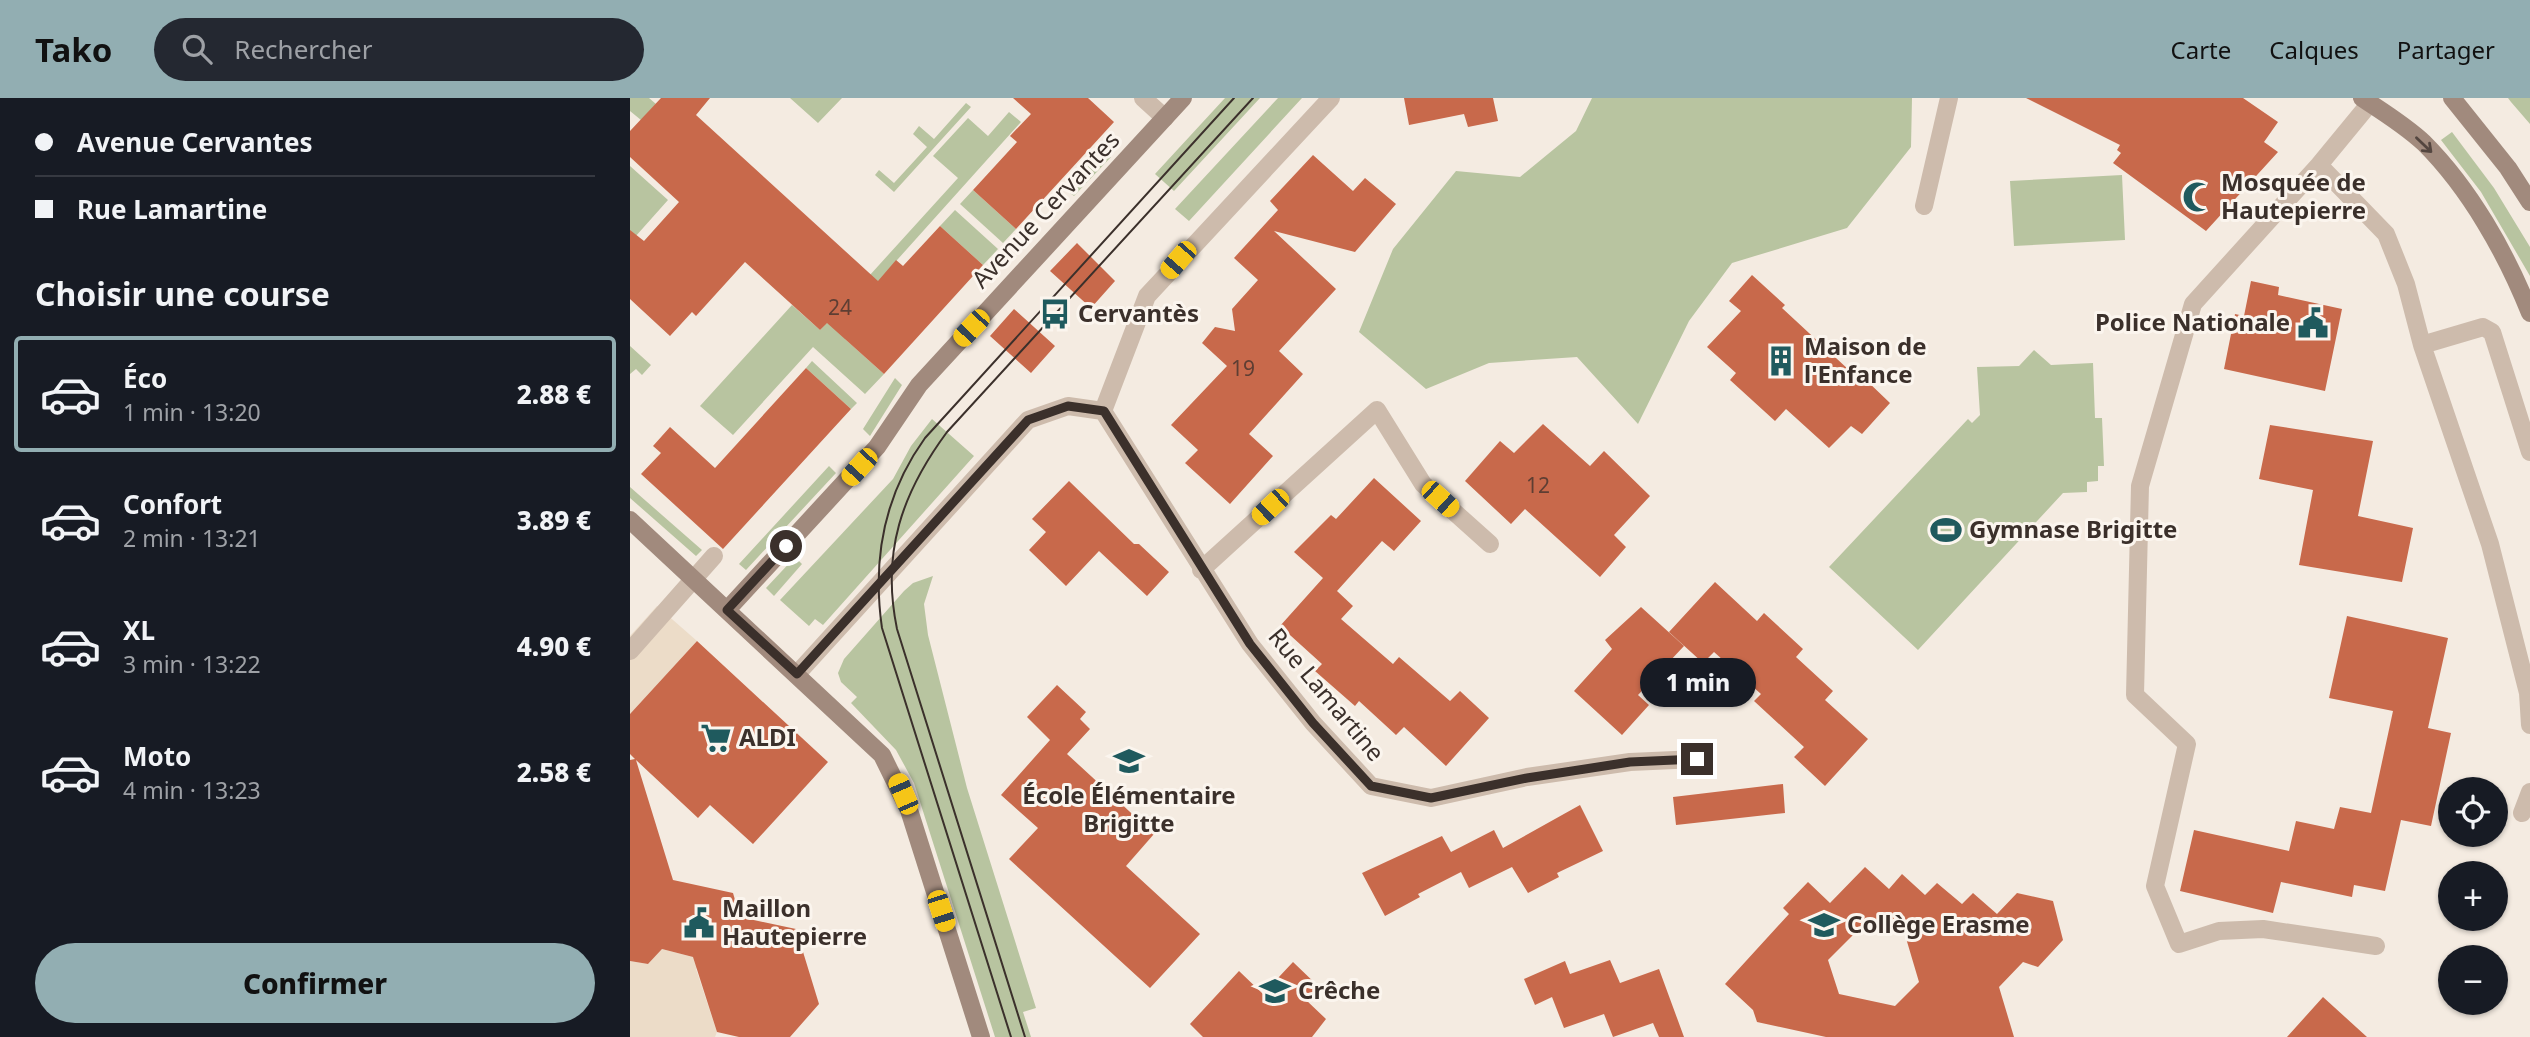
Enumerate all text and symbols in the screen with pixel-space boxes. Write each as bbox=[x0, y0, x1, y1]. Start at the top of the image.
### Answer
search box bbox=[154, 18, 644, 81]
text: Tako bbox=[35, 27, 112, 72]
icon: search bbox=[178, 30, 216, 68]
text: Rechercher bbox=[234, 31, 372, 67]
text: Carte bbox=[2171, 33, 2231, 66]
text: Calques bbox=[2269, 33, 2359, 66]
text: Partager bbox=[2397, 33, 2495, 66]
street label: Avenue Cervantes bbox=[964, 123, 1126, 295]
text: Avenue Cervantes bbox=[77, 124, 312, 160]
one-way arrow bbox=[2415, 136, 2432, 153]
place label: Mosquée de Hautepierre bbox=[2221, 165, 2366, 226]
mosque icon: Mosquée de Hautepierre bbox=[2181, 180, 2215, 214]
text: Rue Lamartine bbox=[77, 191, 267, 227]
car bbox=[1157, 237, 1200, 283]
text: Choisir une course bbox=[35, 272, 330, 315]
house number: 24 bbox=[828, 293, 852, 321]
place label: Cervantès bbox=[1078, 296, 1199, 329]
bus stop icon: Cervantès bbox=[1038, 297, 1072, 331]
car bbox=[949, 305, 994, 351]
place label: Police Nationale bbox=[2095, 305, 2290, 338]
public building icon: Police Nationale bbox=[2296, 306, 2330, 340]
place label: Maison de l'Enfance bbox=[1804, 329, 1927, 390]
building icon: Maison de l'Enfance bbox=[1764, 344, 1798, 378]
house number: 19 bbox=[1231, 354, 1255, 382]
text: Éco bbox=[123, 360, 167, 396]
icon: car bbox=[39, 363, 102, 426]
text: 2.88 € bbox=[517, 376, 591, 412]
text: 1 min · 13:20 bbox=[123, 396, 261, 428]
car bbox=[838, 444, 881, 490]
house number: 12 bbox=[1526, 471, 1550, 499]
car bbox=[1418, 477, 1463, 521]
car bbox=[1248, 485, 1293, 529]
text: Confort bbox=[123, 486, 222, 522]
icon: car bbox=[39, 489, 102, 552]
text: 3.89 € bbox=[517, 502, 591, 538]
place label: Gymnase Brigitte bbox=[1969, 512, 2177, 545]
sports icon: Gymnase Brigitte bbox=[1929, 513, 1963, 547]
text: 2 min · 13:21 bbox=[123, 522, 261, 554]
route start bbox=[770, 530, 802, 562]
text: XL bbox=[123, 612, 155, 648]
icon: car bbox=[39, 615, 102, 678]
street label: Rue Lamartine bbox=[1262, 620, 1393, 768]
text: 4.90 € bbox=[517, 628, 591, 664]
text: 3 min · 13:22 bbox=[123, 648, 261, 680]
callout: 1 min bbox=[1639, 658, 1755, 706]
text: 1 min bbox=[1666, 666, 1730, 698]
place label: ALDI bbox=[739, 720, 796, 753]
supermarket icon: ALDI bbox=[699, 721, 733, 755]
text: Moto bbox=[123, 738, 191, 774]
icon: car bbox=[39, 741, 102, 804]
route end bbox=[1681, 743, 1713, 775]
school or university icon: École Élémentaire Brigitte bbox=[1112, 744, 1146, 778]
text: 2.58 € bbox=[517, 754, 591, 790]
car bbox=[886, 771, 921, 817]
text: 4 min · 13:23 bbox=[123, 774, 261, 806]
map controls bbox=[2438, 777, 2508, 1015]
button: locate bbox=[2438, 777, 2508, 847]
place label: École Élémentaire Brigitte bbox=[1022, 778, 1236, 839]
button: + bbox=[2438, 861, 2508, 931]
car bbox=[925, 888, 958, 934]
place label: Maillon Hautepierre bbox=[722, 891, 867, 952]
public building icon: Maillon Hautepierre bbox=[682, 906, 716, 940]
place label: Collège Erasme bbox=[1847, 907, 2030, 940]
school or university icon: Collège Erasme bbox=[1807, 908, 1841, 942]
button: Confirmer bbox=[35, 943, 595, 1023]
button: − bbox=[2438, 945, 2508, 1015]
place label: Crêche bbox=[1298, 973, 1380, 1006]
school or university icon: Crêche bbox=[1258, 974, 1292, 1008]

